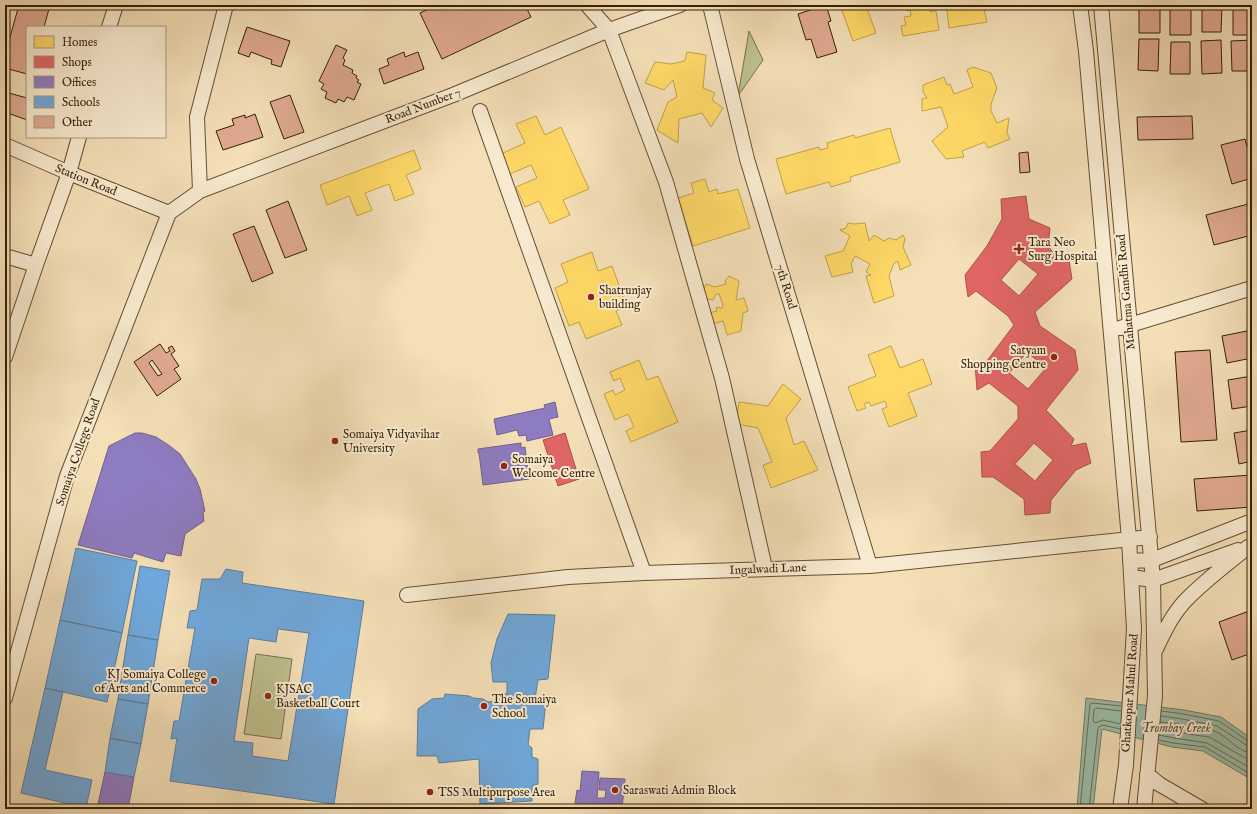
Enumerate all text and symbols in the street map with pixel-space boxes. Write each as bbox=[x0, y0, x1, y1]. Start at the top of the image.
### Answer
legend bbox=[26, 26, 166, 138]
text: Homes bbox=[62, 35, 98, 50]
text: Shops bbox=[62, 55, 92, 71]
text: Offices bbox=[62, 75, 96, 90]
street label: Road Number 7 bbox=[383, 85, 463, 127]
text: Schools bbox=[62, 95, 100, 110]
text: Other bbox=[62, 115, 93, 130]
street label: Station Road bbox=[53, 161, 120, 199]
street label: Mahatma Gandhi Road bbox=[1113, 233, 1139, 350]
place label: Tara Neo Surg Hospital bbox=[1028, 235, 1098, 265]
marker: Tara Neo Surg Hospital bbox=[1013, 243, 1025, 255]
street label: 7th Road bbox=[772, 263, 800, 312]
place label: Shatrunjay building bbox=[599, 283, 652, 312]
marker: Shatrunjay building bbox=[586, 292, 596, 302]
place label: Satyam Shopping Centre bbox=[961, 343, 1046, 373]
marker: Satyam Shopping Centre bbox=[1049, 352, 1059, 362]
street label: Somaiya College Road bbox=[53, 396, 104, 508]
place label: Somaiya Vidyavihar University bbox=[343, 427, 440, 456]
marker: Somaiya Vidyavihar University bbox=[330, 436, 340, 446]
place label: Somaiya Welcome Centre bbox=[512, 452, 596, 481]
marker: Somaiya Welcome Centre bbox=[499, 461, 509, 471]
street label: Ingalwadi Lane bbox=[729, 560, 807, 578]
street label: Ghatkopar Mahul Road bbox=[1118, 633, 1143, 753]
place label: KJ Somaiya College of Arts and Commerce bbox=[94, 667, 206, 696]
marker: KJ Somaiya College of Arts and Commerce bbox=[209, 676, 219, 686]
place label: KJSAC Basketball Court bbox=[276, 682, 360, 711]
marker: KJSAC Basketball Court bbox=[263, 691, 273, 701]
place label: The Somaiya School bbox=[492, 692, 557, 721]
marker: The Somaiya School bbox=[479, 701, 489, 711]
water label: Trombay Creek bbox=[1141, 720, 1212, 737]
place label: Saraswati Admin Block bbox=[623, 783, 737, 798]
place label: TSS Multipurpose Area bbox=[438, 785, 556, 801]
marker: Saraswati Admin Block bbox=[610, 785, 620, 795]
marker: TSS Multipurpose Area bbox=[425, 787, 435, 797]

